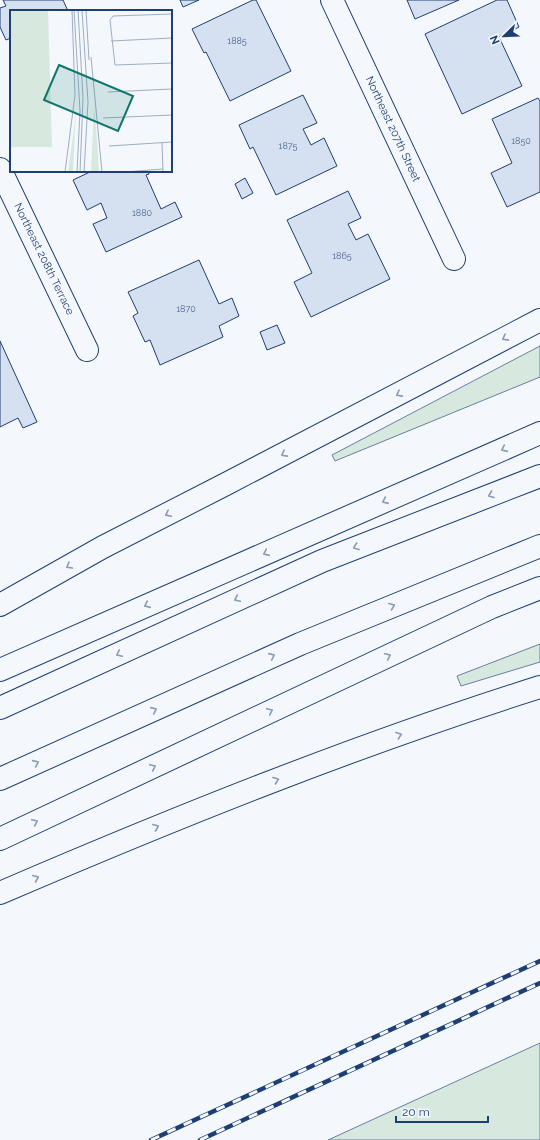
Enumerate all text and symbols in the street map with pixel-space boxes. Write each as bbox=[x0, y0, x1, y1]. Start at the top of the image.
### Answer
inset map bbox=[10, 10, 172, 172]
north arrow bbox=[484, 16, 524, 56]
text: N bbox=[488, 33, 503, 46]
house number: 1885 bbox=[227, 36, 247, 46]
street label: Northeast 207th Street bbox=[363, 74, 423, 184]
house number: 1850 bbox=[511, 136, 531, 146]
house number: 1875 bbox=[279, 141, 297, 151]
street label: Northeast 208th Terrace bbox=[11, 201, 77, 318]
house number: 1880 bbox=[132, 208, 153, 218]
house number: 1865 bbox=[332, 251, 352, 261]
house number: 1870 bbox=[176, 304, 196, 314]
one-way arrow bbox=[502, 333, 510, 341]
one-way arrow bbox=[396, 389, 403, 396]
one-way arrow bbox=[501, 444, 509, 452]
one-way arrow bbox=[281, 449, 288, 457]
one-way arrow bbox=[487, 491, 494, 499]
one-way arrow bbox=[382, 496, 390, 504]
one-way arrow bbox=[165, 509, 173, 516]
one-way arrow bbox=[353, 543, 360, 551]
one-way arrow bbox=[263, 548, 271, 556]
one-way arrow bbox=[66, 561, 73, 568]
one-way arrow bbox=[234, 594, 242, 602]
one-way arrow bbox=[144, 600, 152, 608]
one-way arrow bbox=[388, 603, 396, 611]
one-way arrow bbox=[116, 649, 123, 657]
one-way arrow bbox=[268, 653, 276, 661]
one-way arrow bbox=[384, 653, 391, 661]
one-way arrow bbox=[150, 706, 157, 714]
one-way arrow bbox=[266, 708, 274, 716]
one-way arrow bbox=[395, 732, 402, 740]
one-way arrow bbox=[31, 760, 39, 768]
one-way arrow bbox=[148, 764, 156, 772]
one-way arrow bbox=[273, 776, 280, 784]
one-way arrow bbox=[31, 819, 39, 827]
one-way arrow bbox=[152, 824, 159, 832]
one-way arrow bbox=[31, 875, 39, 883]
scale bar bbox=[396, 1098, 488, 1124]
text: 20 m bbox=[402, 1105, 430, 1119]

